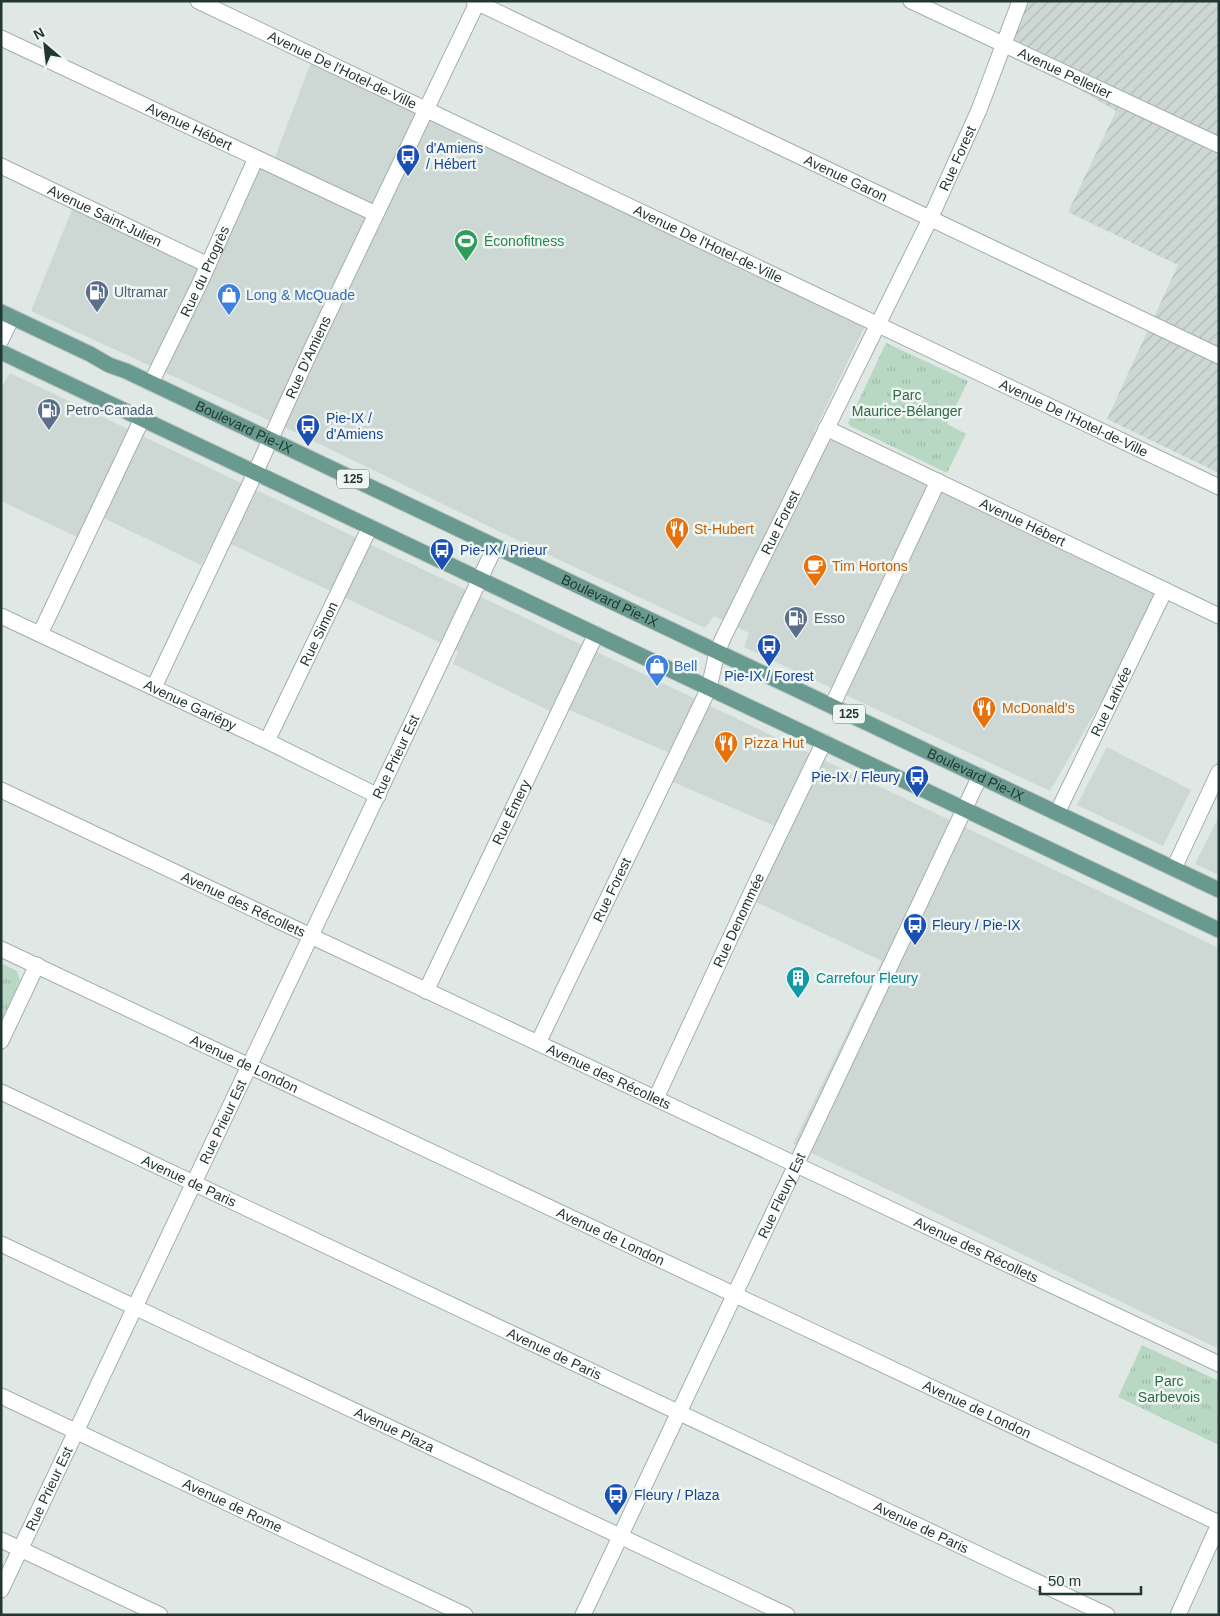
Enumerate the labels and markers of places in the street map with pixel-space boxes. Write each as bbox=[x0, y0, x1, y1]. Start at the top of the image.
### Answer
place label: d'Amiens / Hébert bbox=[426, 140, 483, 172]
bus stop icon: d'Amiens / Hébert bbox=[395, 143, 421, 177]
sports icon: Éconofitness bbox=[453, 228, 479, 262]
place label: Éconofitness bbox=[484, 233, 564, 249]
fuel station icon: Ultramar bbox=[84, 279, 110, 313]
shop icon: Long & McQuade bbox=[216, 282, 242, 316]
place label: Ultramar bbox=[114, 284, 168, 300]
place label: Long & McQuade bbox=[246, 287, 355, 303]
fuel station icon: Petro-Canada bbox=[36, 397, 62, 431]
place label: Petro-Canada bbox=[66, 402, 153, 418]
place label: Pie-IX / d'Amiens bbox=[326, 410, 383, 442]
bus stop icon: Pie-IX / d'Amiens bbox=[295, 413, 321, 447]
restaurant icon: St-Hubert bbox=[664, 516, 690, 550]
place label: St-Hubert bbox=[694, 521, 754, 537]
bus stop icon: Pie-IX / Prieur bbox=[429, 537, 455, 571]
place label: Pie-IX / Prieur bbox=[460, 542, 547, 558]
cafe icon: Tim Hortons bbox=[802, 553, 828, 587]
place label: Tim Hortons bbox=[832, 558, 908, 574]
fuel station icon: Esso bbox=[783, 605, 809, 639]
place label: Esso bbox=[814, 610, 845, 626]
bus stop icon: Pie-IX / Forest bbox=[756, 633, 782, 667]
shop icon: Bell bbox=[644, 653, 670, 687]
place label: Bell bbox=[674, 658, 697, 674]
place label: Pie-IX / Forest bbox=[724, 668, 814, 684]
restaurant icon: McDonald's bbox=[971, 695, 997, 729]
place label: McDonald's bbox=[1002, 700, 1075, 716]
restaurant icon: Pizza Hut bbox=[713, 730, 739, 764]
place label: Pizza Hut bbox=[744, 735, 804, 751]
bus stop icon: Pie-IX / Fleury bbox=[904, 764, 930, 798]
place label: Pie-IX / Fleury bbox=[811, 769, 900, 785]
bus stop icon: Fleury / Pie-IX bbox=[902, 912, 928, 946]
place label: Fleury / Pie-IX bbox=[932, 917, 1021, 933]
building icon: Carrefour Fleury bbox=[785, 965, 811, 999]
place label: Carrefour Fleury bbox=[816, 970, 918, 986]
bus stop icon: Fleury / Plaza bbox=[603, 1482, 629, 1516]
place label: Fleury / Plaza bbox=[634, 1487, 720, 1503]

